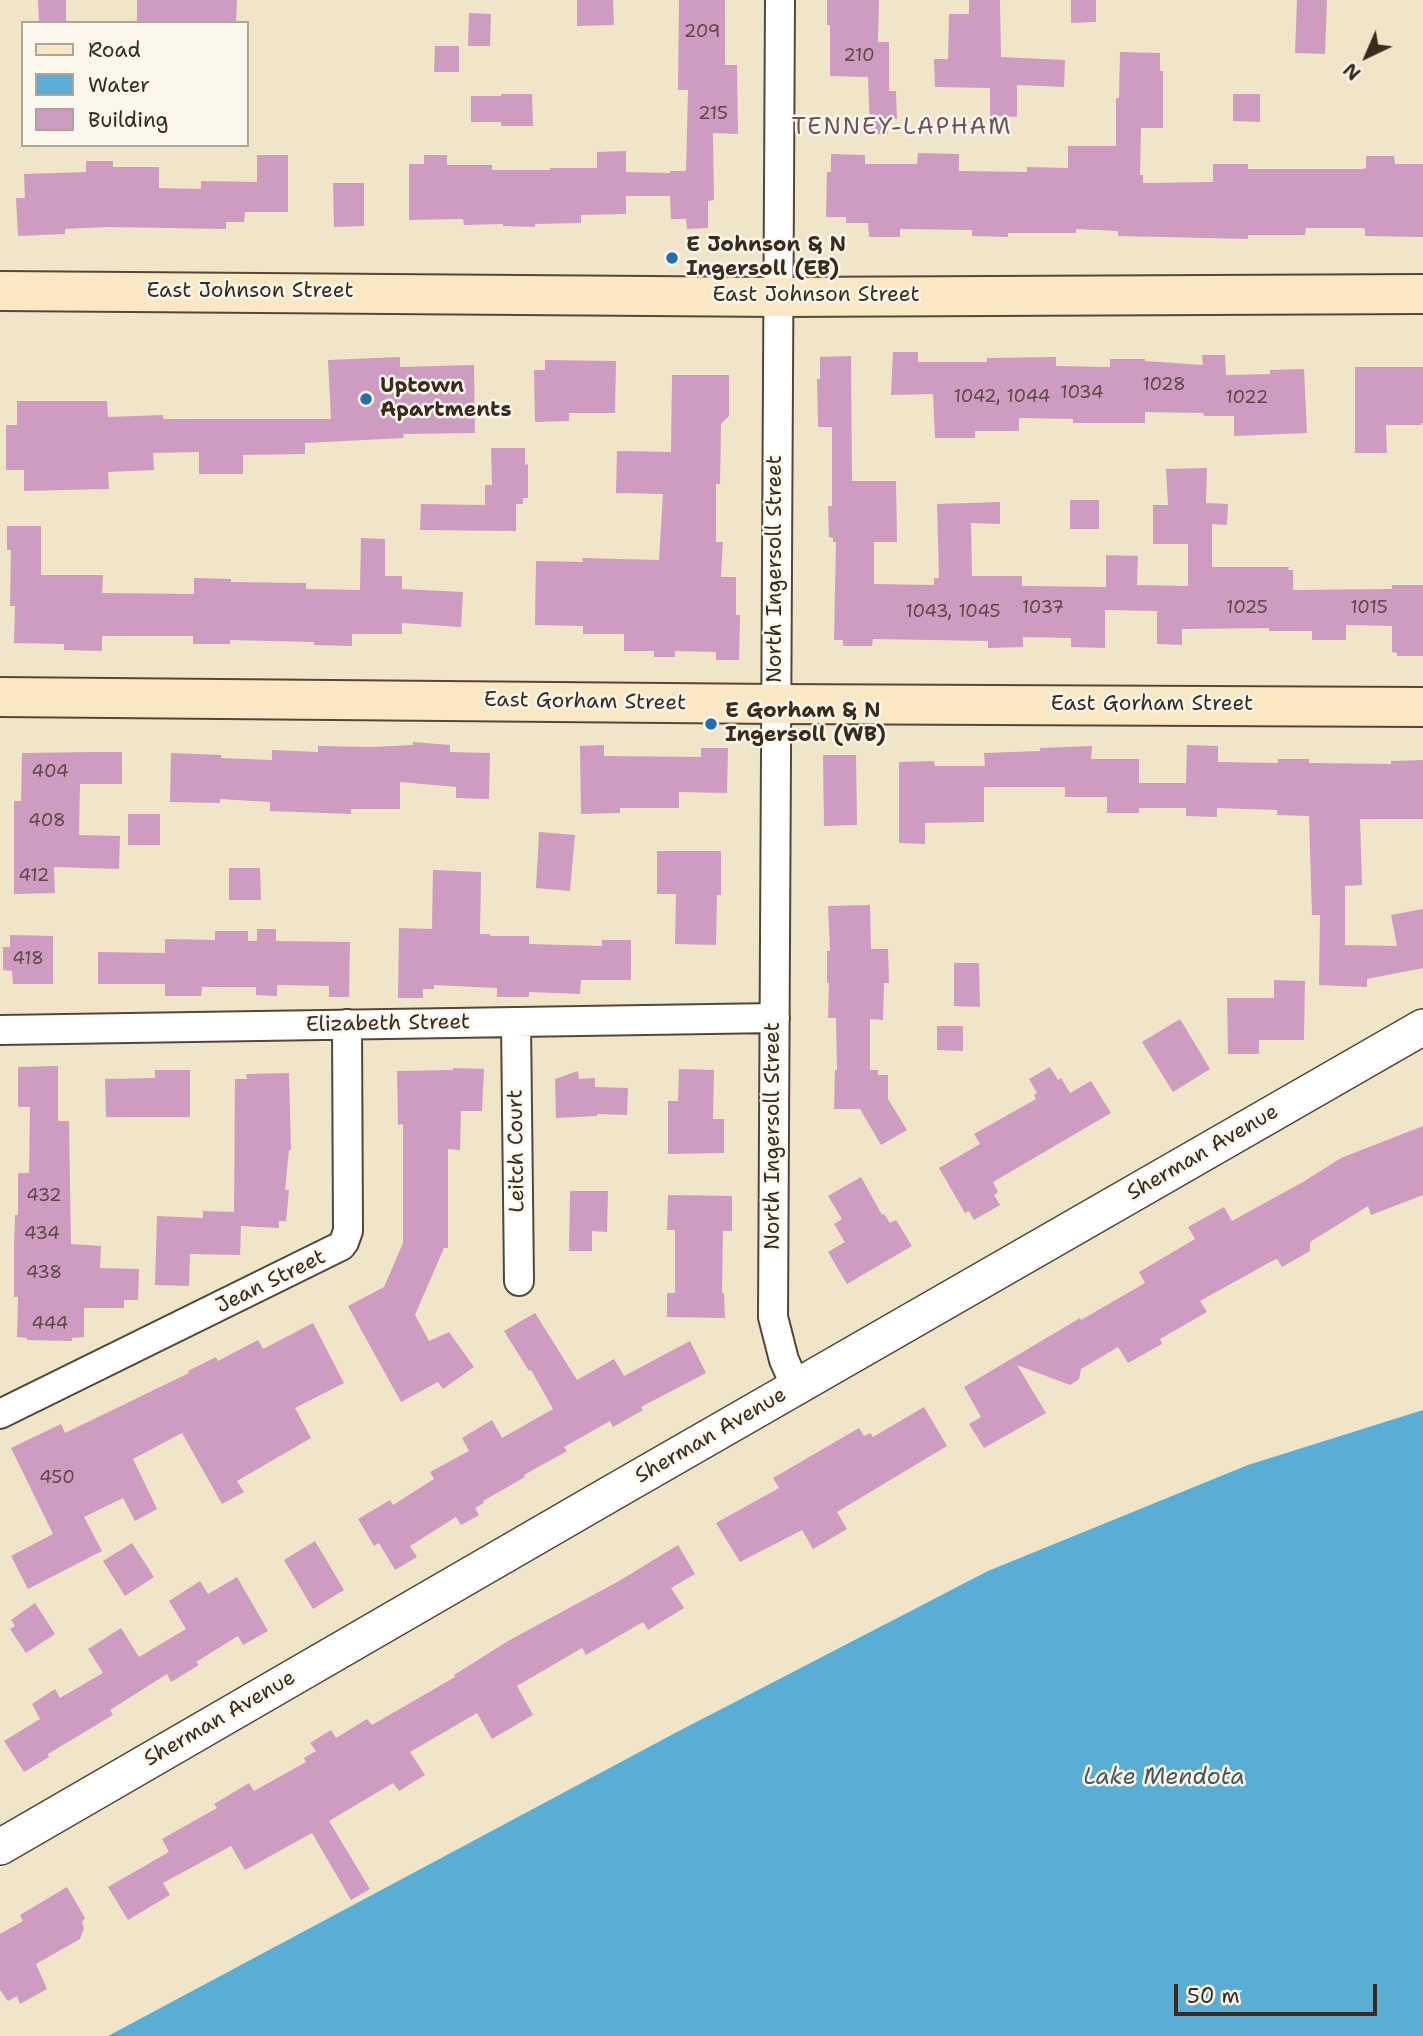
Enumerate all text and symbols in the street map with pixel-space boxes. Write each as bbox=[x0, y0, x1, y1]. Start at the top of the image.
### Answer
legend bbox=[21, 21, 248, 147]
house number: 209 bbox=[684, 21, 720, 43]
north arrow bbox=[1332, 21, 1402, 91]
text: Road bbox=[88, 36, 141, 64]
house number: 210 bbox=[843, 45, 875, 67]
text: N bbox=[1338, 57, 1366, 86]
text: Water bbox=[88, 71, 150, 99]
house number: 215 bbox=[698, 103, 728, 125]
text: Building bbox=[88, 106, 168, 134]
district label: TENNEY-LAPHAM bbox=[793, 114, 1011, 142]
place label: E Johnson & N Ingersoll (EB) bbox=[686, 233, 846, 283]
marker: E Johnson & N Ingersoll (EB) bbox=[664, 250, 680, 266]
street label: East Johnson Street bbox=[146, 279, 354, 305]
street label: East Johnson Street bbox=[712, 283, 920, 309]
place label: Uptown Apartments bbox=[380, 374, 511, 424]
house number: 1028 bbox=[1142, 374, 1186, 396]
house number: 1034 bbox=[1060, 382, 1104, 404]
house number: 1042, 1044 bbox=[954, 386, 1050, 408]
house number: 1022 bbox=[1226, 387, 1268, 409]
marker: Uptown Apartments bbox=[358, 391, 374, 407]
street label: North Ingersoll Street bbox=[763, 455, 789, 683]
house number: 1037 bbox=[1022, 597, 1064, 619]
house number: 1025 bbox=[1226, 597, 1268, 619]
house number: 1015 bbox=[1350, 597, 1388, 619]
house number: 1043, 1045 bbox=[906, 601, 1000, 623]
street label: East Gorham Street bbox=[484, 688, 686, 716]
street label: East Gorham Street bbox=[1051, 692, 1253, 718]
place label: E Gorham & N Ingersoll (WB) bbox=[725, 699, 886, 749]
marker: E Gorham & N Ingersoll (WB) bbox=[703, 716, 719, 732]
house number: 404 bbox=[31, 761, 69, 783]
house number: 408 bbox=[28, 810, 66, 832]
house number: 412 bbox=[19, 865, 49, 887]
house number: 418 bbox=[12, 948, 44, 970]
street label: Elizabeth Street bbox=[306, 1010, 470, 1038]
street label: North Ingersoll Street bbox=[761, 1022, 787, 1250]
street label: Leitch Court bbox=[503, 1089, 531, 1213]
street label: Sherman Avenue bbox=[1123, 1100, 1283, 1206]
house number: 432 bbox=[26, 1185, 62, 1207]
house number: 434 bbox=[24, 1223, 60, 1245]
street label: Jean Street bbox=[212, 1245, 330, 1319]
house number: 438 bbox=[26, 1262, 62, 1284]
house number: 444 bbox=[32, 1313, 68, 1335]
street label: Sherman Avenue bbox=[631, 1383, 791, 1489]
house number: 450 bbox=[39, 1467, 75, 1489]
street label: Sherman Avenue bbox=[140, 1666, 300, 1772]
water label: Lake Mendota bbox=[1083, 1764, 1245, 1792]
scale bar bbox=[1178, 1969, 1381, 2013]
text: 50 m bbox=[1187, 1982, 1240, 2010]

